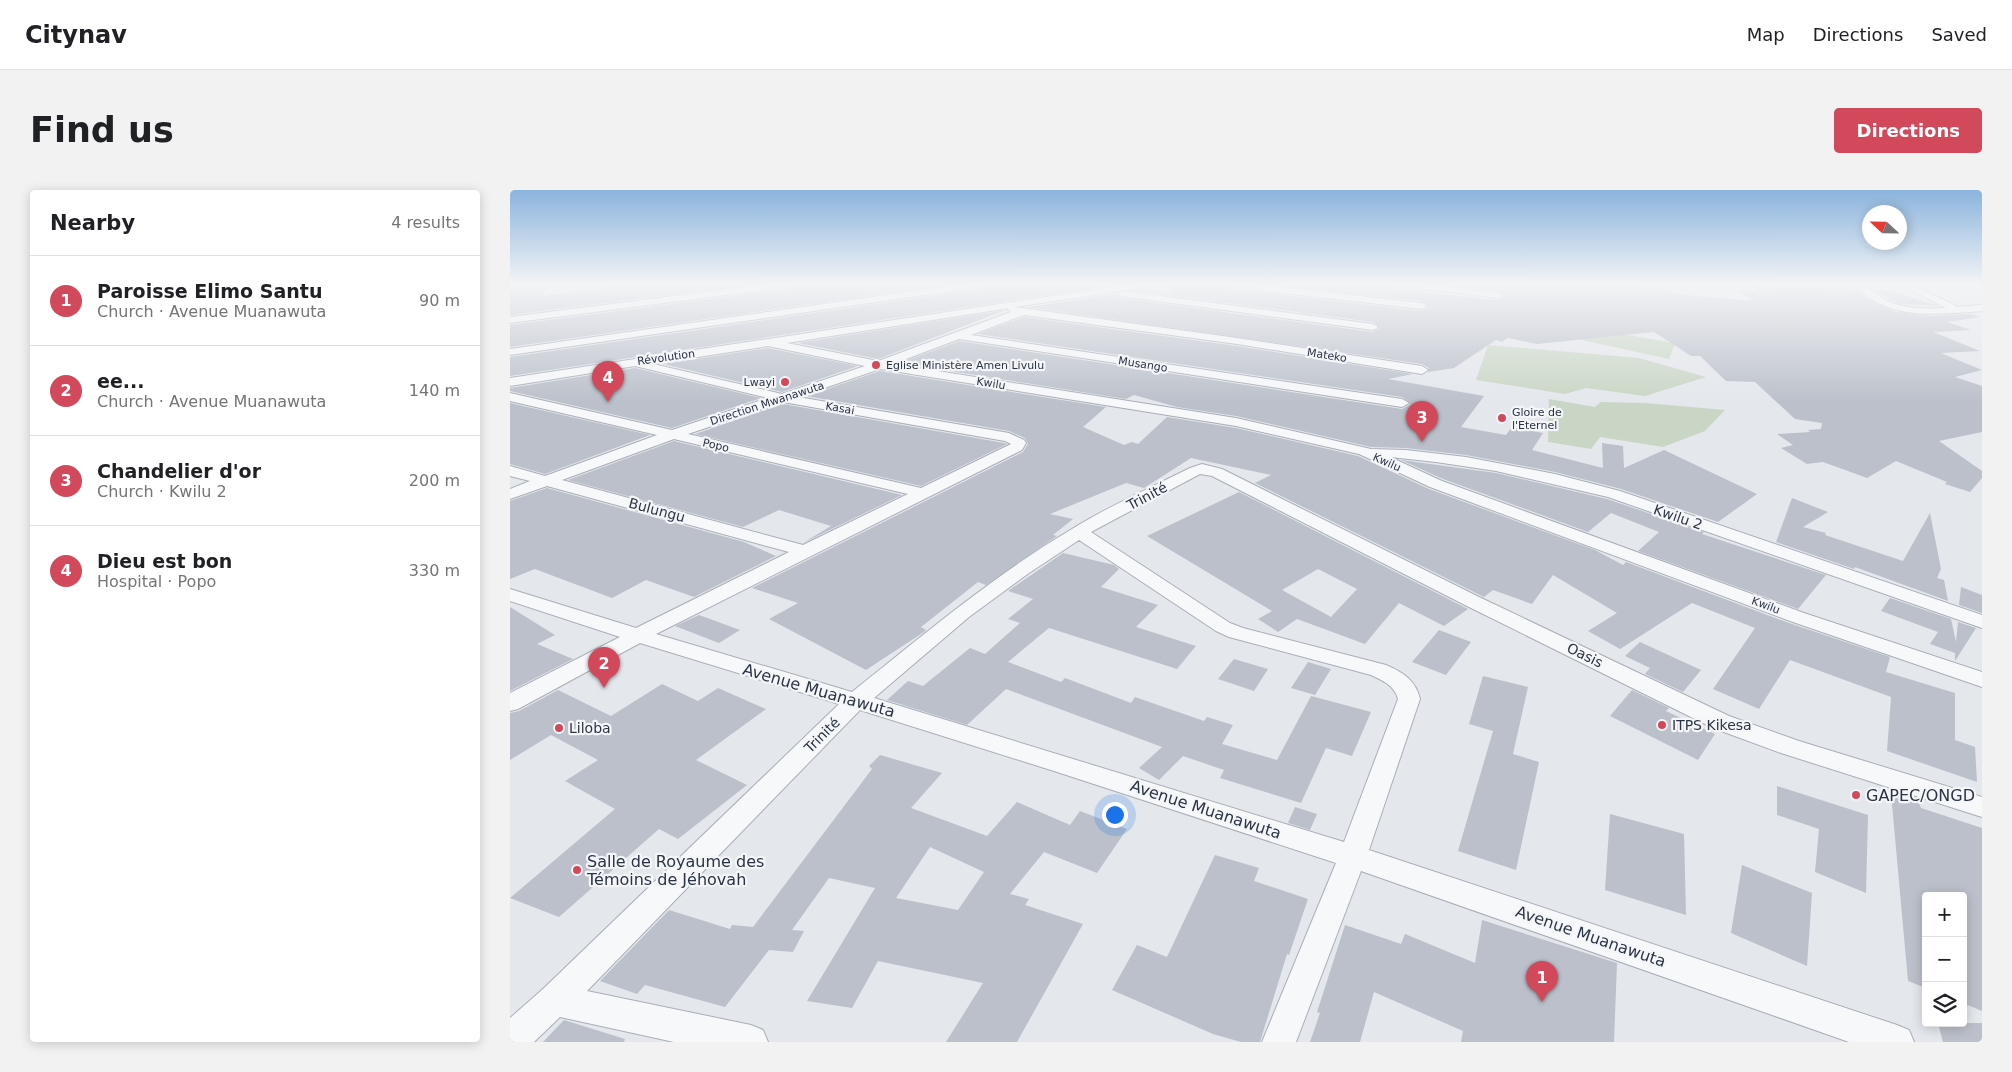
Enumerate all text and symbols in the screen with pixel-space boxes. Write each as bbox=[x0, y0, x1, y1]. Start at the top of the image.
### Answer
text: Citynav bbox=[25, 21, 127, 49]
text: Map bbox=[1747, 24, 1785, 45]
text: Directions bbox=[1813, 24, 1903, 45]
text: Saved bbox=[1931, 24, 1987, 45]
button: Directions bbox=[1834, 108, 1982, 153]
text: Find us bbox=[30, 110, 174, 150]
north arrow bbox=[1862, 205, 1907, 250]
text: Nearby bbox=[50, 211, 135, 235]
text: 4 results bbox=[391, 213, 460, 232]
text: Paroisse Elimo Santu bbox=[97, 280, 322, 302]
text: 1 bbox=[60, 291, 72, 310]
text: 90 m bbox=[419, 291, 460, 310]
text: Church · Avenue Muanawuta bbox=[97, 302, 326, 321]
street label: Mateko bbox=[1306, 346, 1348, 365]
street label: Révolution bbox=[636, 347, 696, 368]
street label: Musango bbox=[1117, 354, 1169, 375]
marker: Eglise Ministère Amen Livulu bbox=[870, 359, 882, 371]
place label: Eglise Ministère Amen Livulu bbox=[886, 359, 1044, 372]
pin: 4 bbox=[592, 361, 624, 402]
text: ee... bbox=[97, 370, 144, 392]
street label: Kwilu bbox=[975, 375, 1006, 392]
place label: Lwayi bbox=[744, 376, 775, 389]
marker: Lwayi bbox=[779, 376, 791, 388]
street label: Direction Mwanawuta bbox=[708, 379, 826, 428]
text: 2 bbox=[60, 381, 72, 400]
text: 140 m bbox=[409, 381, 460, 400]
text: Church · Avenue Muanawuta bbox=[97, 392, 326, 411]
street label: Kasai bbox=[824, 400, 855, 417]
pin: 3 bbox=[1406, 401, 1438, 442]
place label: Gloire de l'Eternel bbox=[1512, 406, 1562, 432]
marker: Gloire de l'Eternel bbox=[1496, 412, 1508, 424]
street label: Popo bbox=[701, 436, 731, 455]
street label: Kwilu bbox=[1371, 451, 1403, 474]
text: Chandelier d'or bbox=[97, 460, 261, 482]
text: 3 bbox=[60, 471, 72, 490]
text: 200 m bbox=[409, 471, 460, 490]
street label: Trinité bbox=[1123, 479, 1170, 514]
text: Church · Kwilu 2 bbox=[97, 482, 227, 501]
street label: Bulungu bbox=[627, 495, 687, 525]
street label: Kwilu 2 bbox=[1651, 501, 1705, 533]
text: Dieu est bon bbox=[97, 550, 232, 572]
text: 4 bbox=[60, 561, 72, 580]
text: 330 m bbox=[409, 561, 460, 580]
text: Hospital · Popo bbox=[97, 572, 216, 591]
street label: Kwilu bbox=[1750, 594, 1782, 617]
street label: Oasis bbox=[1564, 639, 1606, 671]
pin: 2 bbox=[588, 647, 620, 688]
street label: Avenue Muanawuta bbox=[741, 660, 897, 721]
street label: Trinité bbox=[800, 714, 843, 757]
place label: ITPS Kikesa bbox=[1672, 717, 1752, 733]
marker: ITPS Kikesa bbox=[1656, 719, 1668, 731]
place label: Liloba bbox=[569, 720, 611, 736]
marker: Liloba bbox=[553, 722, 565, 734]
street label: Avenue Muanawuta bbox=[1128, 776, 1284, 843]
place label: GAPEC/ONGD bbox=[1866, 786, 1975, 805]
marker: GAPEC/ONGD bbox=[1850, 789, 1862, 801]
your location bbox=[1102, 802, 1128, 828]
place label: Salle de Royaume des Témoins de Jéhovah bbox=[586, 852, 764, 889]
marker: Salle de Royaume des Témoins de Jéhovah bbox=[571, 864, 583, 876]
map controls bbox=[1922, 892, 1967, 1027]
button: + bbox=[1922, 892, 1967, 937]
street label: Avenue Muanawuta bbox=[1513, 902, 1668, 971]
button: − bbox=[1922, 937, 1967, 982]
pin: 1 bbox=[1526, 961, 1558, 1002]
button: layers bbox=[1922, 982, 1967, 1027]

